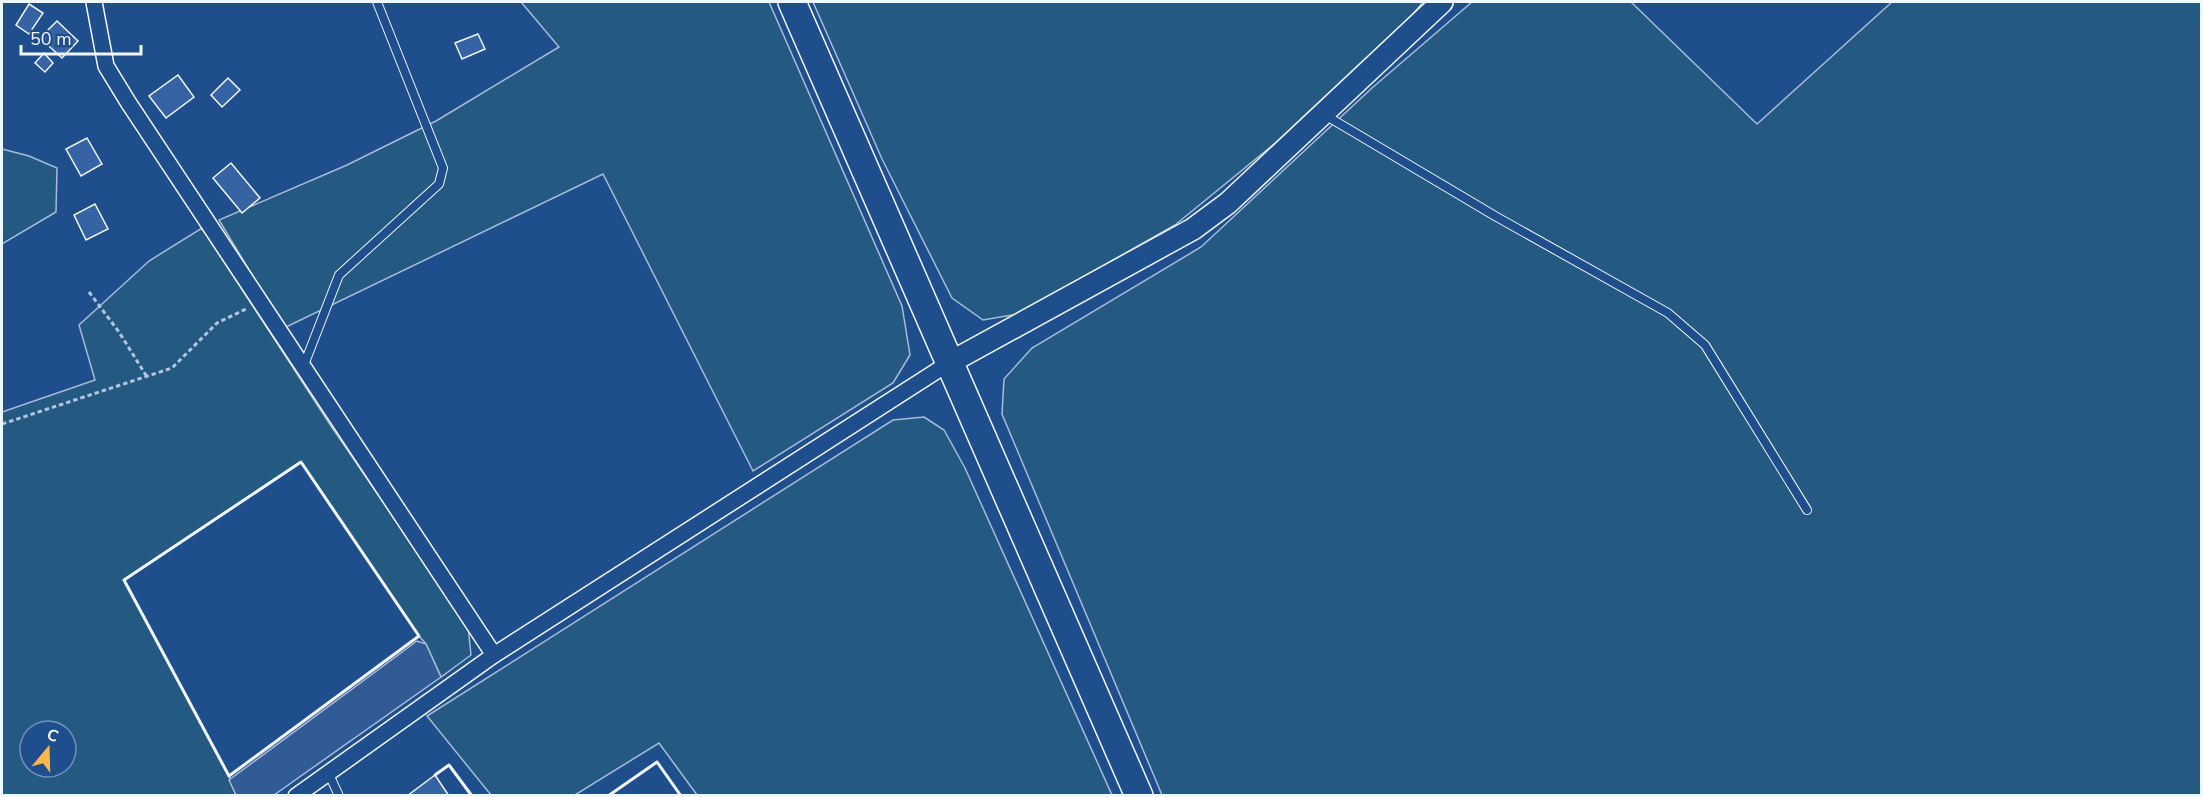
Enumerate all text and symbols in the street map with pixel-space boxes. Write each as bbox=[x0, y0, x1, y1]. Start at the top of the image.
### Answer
scale bar bbox=[21, 18, 141, 56]
text: 50 m bbox=[30, 27, 72, 51]
north arrow bbox=[18, 719, 78, 779]
text: С bbox=[44, 724, 61, 748]

